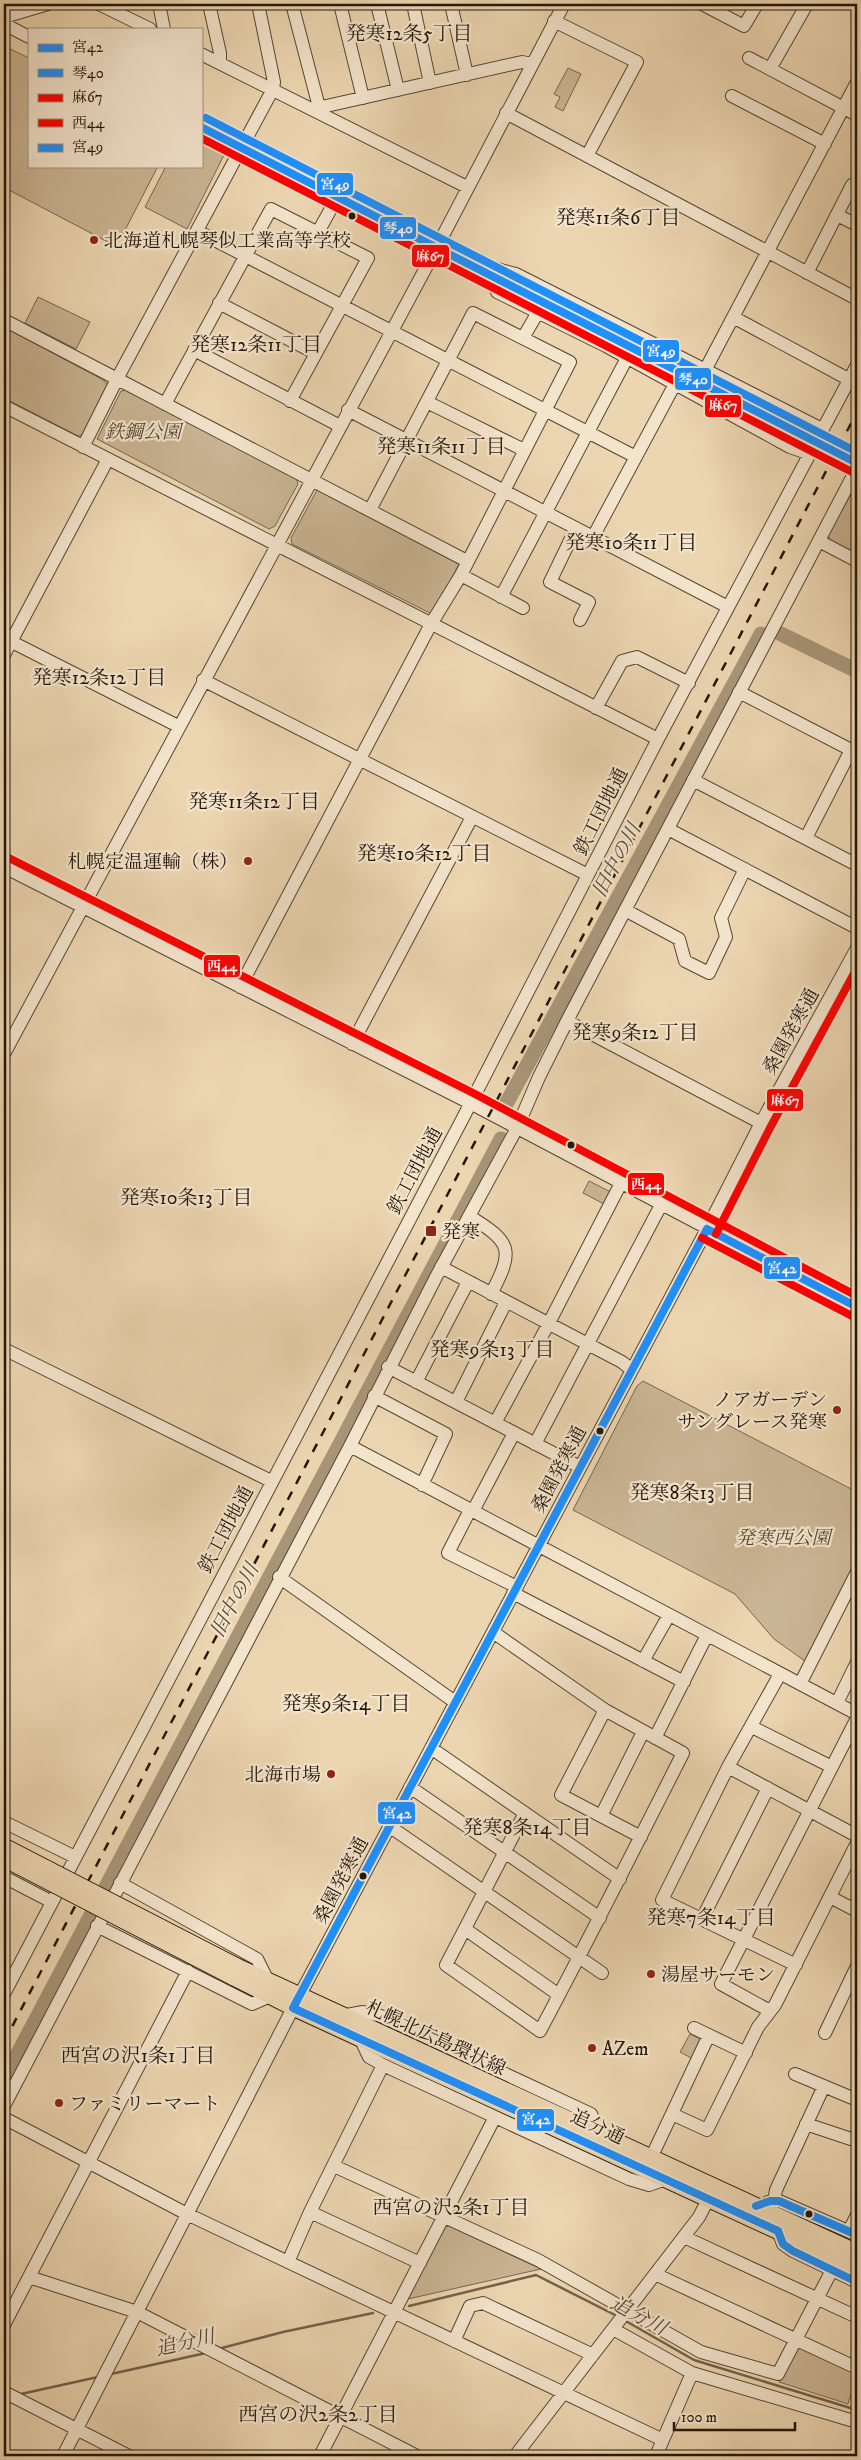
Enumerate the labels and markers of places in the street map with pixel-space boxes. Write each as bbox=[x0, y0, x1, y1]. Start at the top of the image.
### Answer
unlabelled marker bbox=[347, 211, 357, 221]
place label: 北海道札幌琴似工業高等学校 bbox=[104, 230, 351, 253]
marker: 北海道札幌琴似工業高等学校 bbox=[88, 234, 100, 246]
place label: 札幌定温運輸（株） bbox=[67, 851, 238, 874]
marker: 札幌定温運輸（株） bbox=[242, 855, 254, 867]
unlabelled marker bbox=[566, 1140, 576, 1150]
place label: 発寒 bbox=[442, 1221, 480, 1244]
marker: 発寒 bbox=[424, 1224, 438, 1238]
place label: ノアガーデン サングレース発寒 bbox=[677, 1389, 827, 1434]
marker: ノアガーデン サングレース発寒 bbox=[831, 1404, 843, 1416]
unlabelled marker bbox=[595, 1426, 605, 1436]
place label: 北海市場 bbox=[245, 1764, 321, 1787]
marker: 北海市場 bbox=[325, 1768, 337, 1780]
unlabelled marker bbox=[358, 1871, 368, 1881]
place label: 湯屋サーモン bbox=[661, 1964, 775, 1987]
marker: 湯屋サーモン bbox=[645, 1968, 657, 1980]
place label: AZem bbox=[602, 2038, 648, 2061]
marker: AZem bbox=[586, 2042, 598, 2054]
place label: ファミリーマート bbox=[69, 2093, 221, 2116]
marker: ファミリーマート bbox=[53, 2097, 65, 2109]
unlabelled marker bbox=[804, 2209, 814, 2219]

